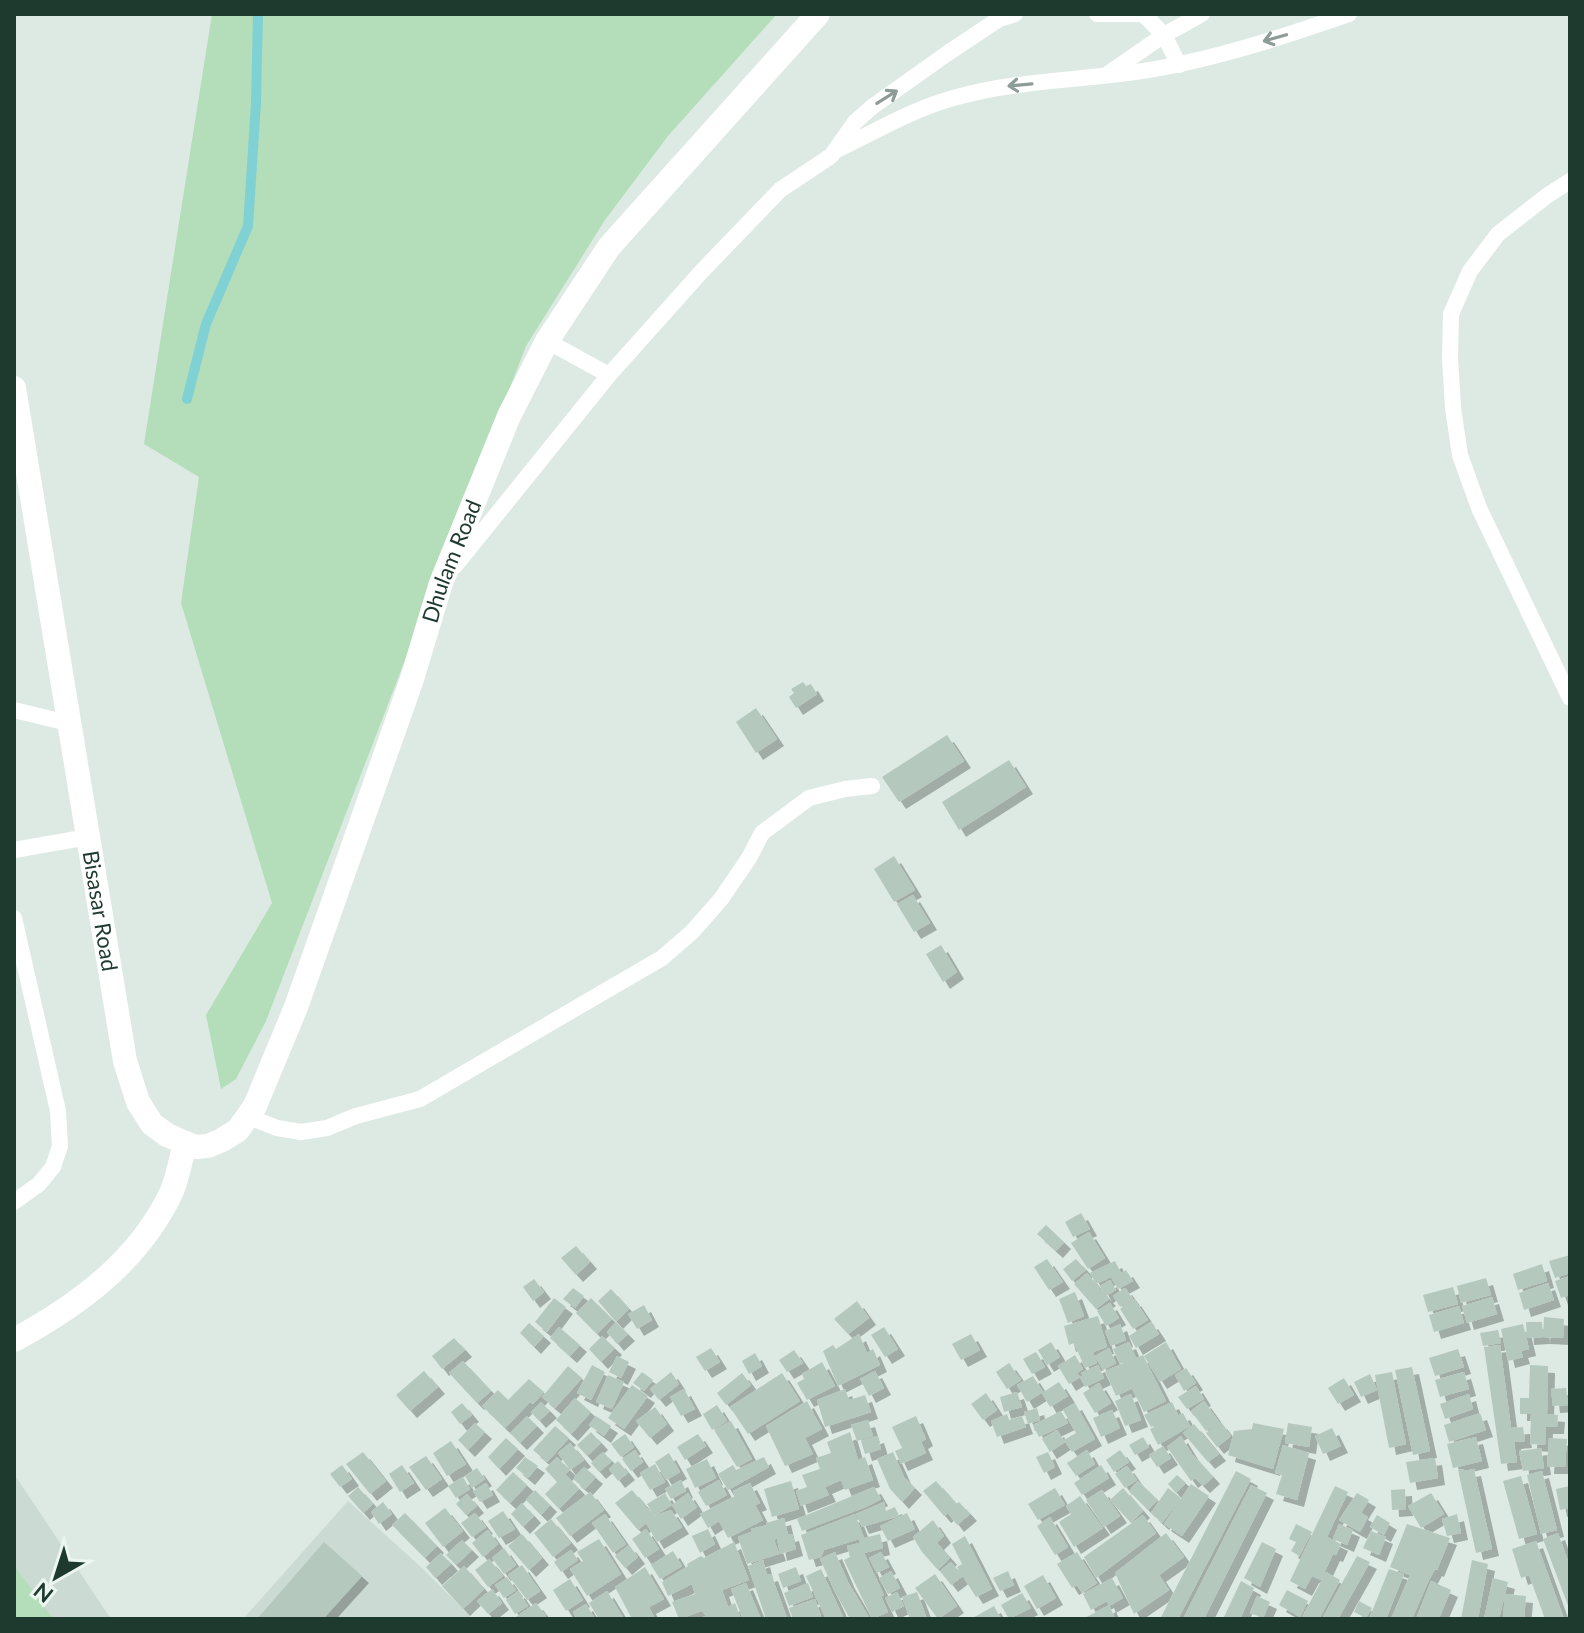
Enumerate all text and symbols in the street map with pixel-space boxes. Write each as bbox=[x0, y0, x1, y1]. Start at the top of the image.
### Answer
one-way arrow bbox=[1262, 31, 1288, 46]
one-way arrow bbox=[1007, 78, 1034, 93]
one-way arrow bbox=[875, 89, 898, 105]
street label: Dhulam Road bbox=[416, 495, 487, 626]
street label: Bisasar Road bbox=[77, 848, 124, 973]
north arrow bbox=[16, 1537, 96, 1617]
text: N bbox=[28, 1577, 58, 1609]

